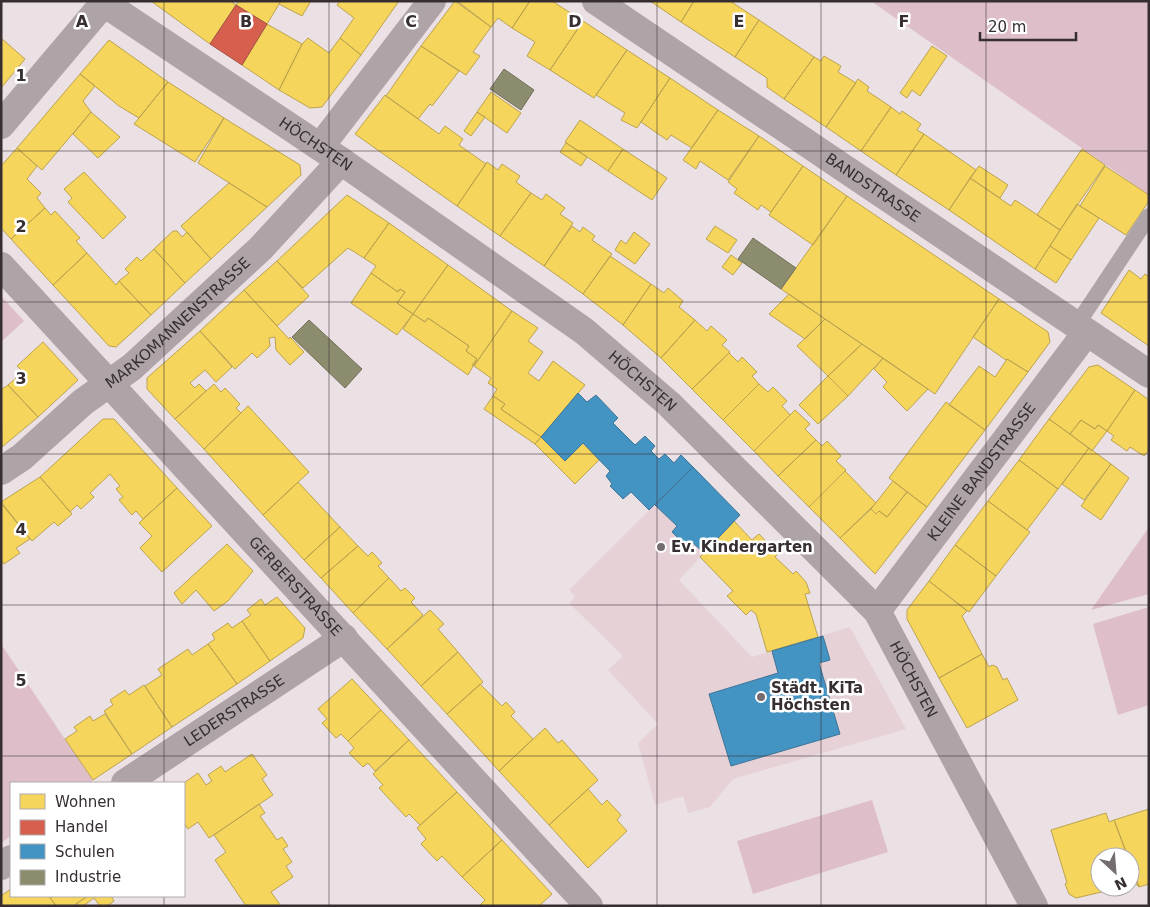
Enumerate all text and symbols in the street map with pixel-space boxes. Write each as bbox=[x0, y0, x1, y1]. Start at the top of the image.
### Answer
scale bar bbox=[980, 10, 1076, 42]
text: A bbox=[76, 12, 89, 31]
text: B bbox=[240, 12, 252, 31]
text: C bbox=[405, 12, 417, 31]
text: D bbox=[568, 12, 582, 31]
text: E bbox=[734, 12, 744, 31]
text: F bbox=[899, 12, 909, 31]
text: 20 m bbox=[988, 18, 1026, 36]
text: 1 bbox=[15, 66, 27, 85]
street label: HÖCHSTEN bbox=[276, 113, 356, 175]
street label: BANDSTRASSE bbox=[822, 149, 924, 226]
text: 2 bbox=[15, 217, 27, 236]
street label: MARKOMANNENSTRASSE bbox=[102, 254, 254, 392]
street label: HÖCHSTEN bbox=[605, 347, 680, 415]
text: 3 bbox=[15, 369, 27, 388]
street label: KLEINE BANDSTRASSE bbox=[924, 399, 1039, 545]
text: 4 bbox=[15, 520, 27, 539]
street label: GERBERSTRASSE bbox=[245, 533, 346, 640]
place label: Ev. Kindergarten bbox=[671, 538, 813, 556]
marker: Ev. Kindergarten bbox=[655, 541, 667, 553]
street label: HÖCHSTEN bbox=[886, 638, 941, 721]
text: 5 bbox=[15, 671, 27, 690]
street label: LEDERSTRASSE bbox=[181, 671, 288, 750]
place label: Städt. KiTa Höchsten bbox=[771, 679, 863, 714]
marker: Städt. KiTa Höchsten bbox=[755, 691, 767, 703]
legend bbox=[10, 782, 185, 897]
text: Wohnen bbox=[55, 793, 116, 811]
text: Handel bbox=[55, 818, 108, 836]
text: Schulen bbox=[55, 843, 115, 861]
north arrow bbox=[1090, 847, 1140, 897]
text: Industrie bbox=[55, 868, 121, 886]
text: N bbox=[1112, 874, 1129, 893]

